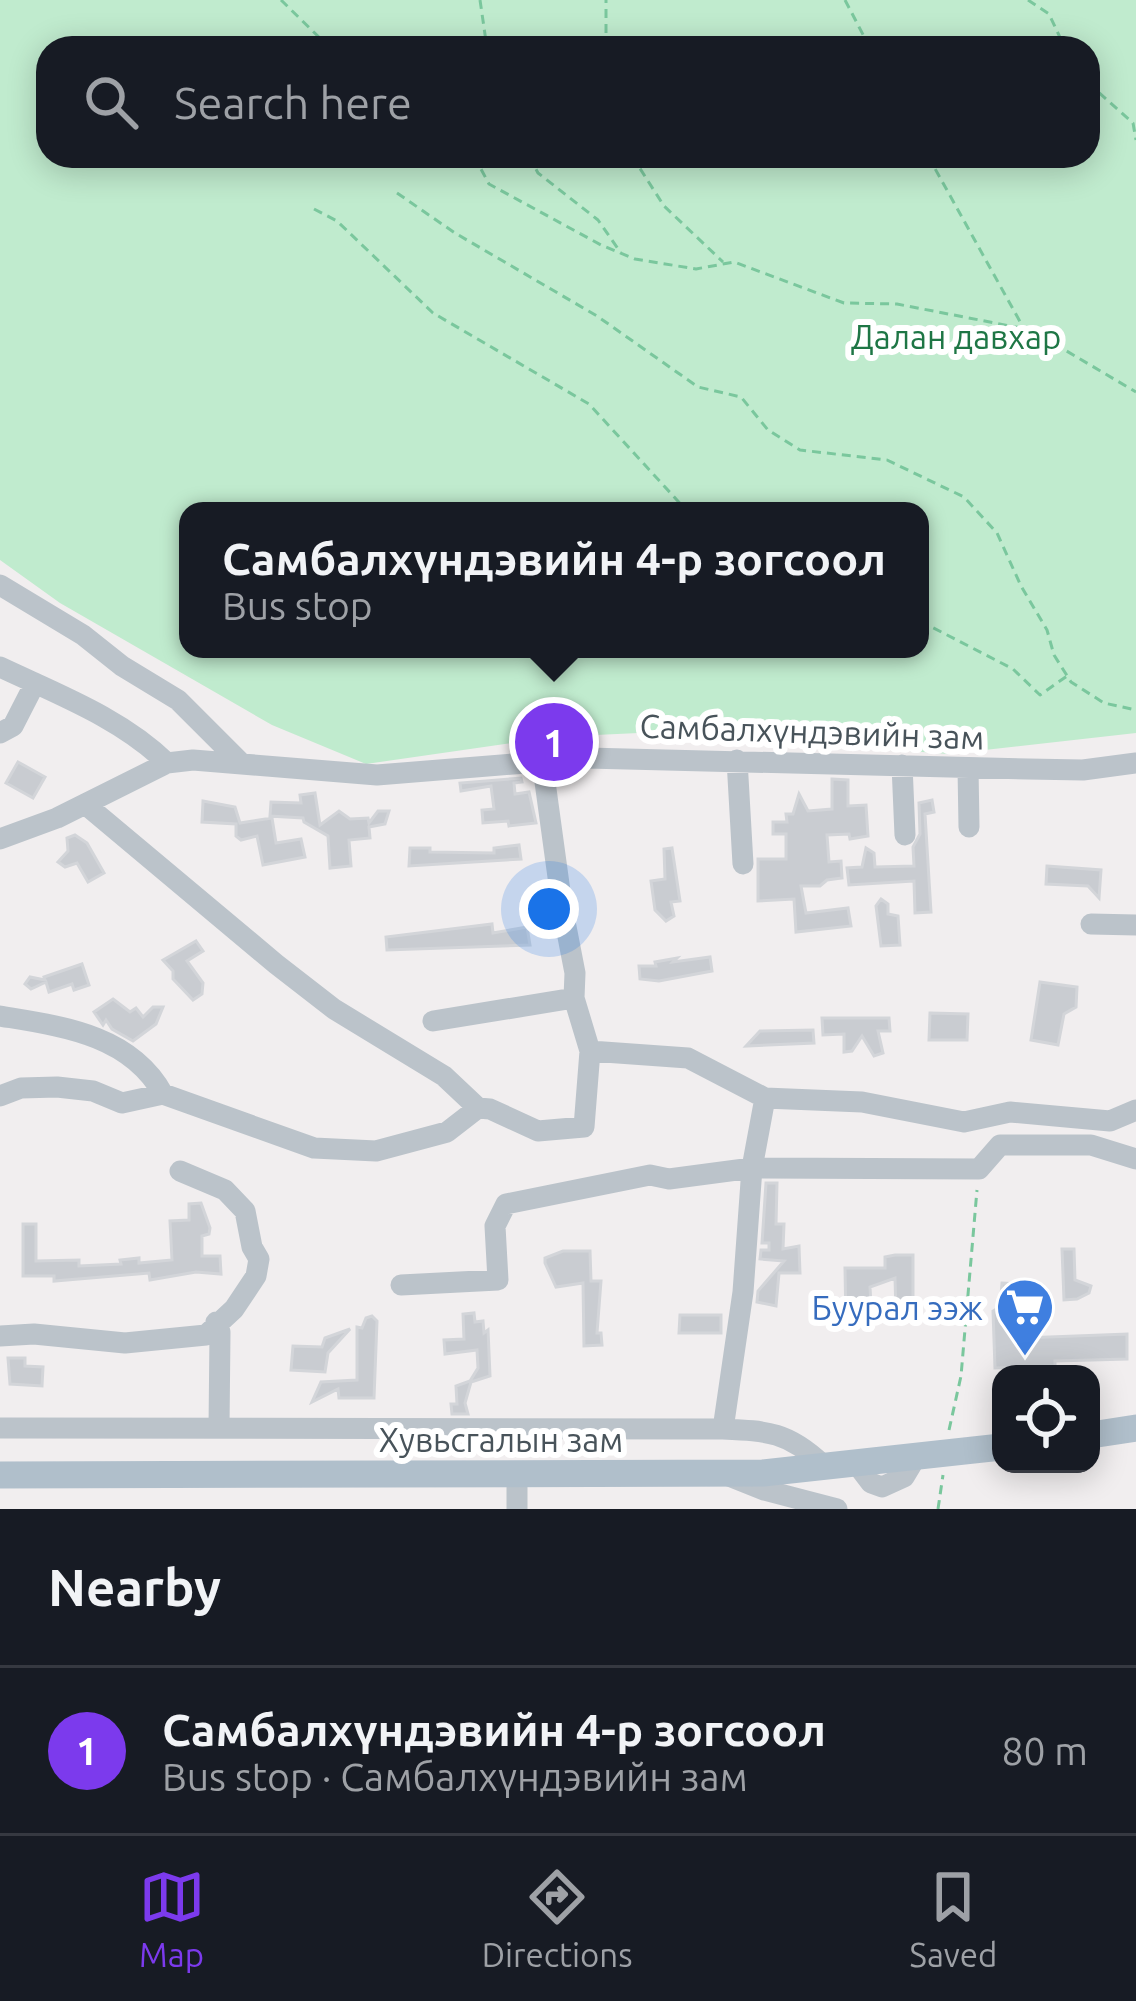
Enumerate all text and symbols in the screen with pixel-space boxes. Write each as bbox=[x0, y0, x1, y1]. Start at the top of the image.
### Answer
search box bbox=[36, 36, 1100, 168]
icon: search bbox=[78, 69, 144, 135]
text: Search here bbox=[174, 77, 412, 128]
park label: Далан давхар bbox=[851, 318, 1061, 355]
popup bbox=[179, 502, 929, 658]
text: Самбалхүндэвийн 4-р зогсоол bbox=[222, 533, 886, 584]
text: Bus stop bbox=[222, 584, 373, 627]
pin: 1 bbox=[515, 697, 593, 787]
street label: Самбалхүндэвийн зам bbox=[639, 706, 985, 756]
your location bbox=[519, 879, 579, 939]
supermarket icon: Буурал ээж bbox=[994, 1276, 1056, 1358]
place label: Буурал ээж bbox=[811, 1289, 983, 1326]
map controls bbox=[992, 1365, 1100, 1473]
button: locate bbox=[992, 1365, 1100, 1473]
street label: Хувьсгалын зам bbox=[379, 1421, 623, 1458]
text: Nearby bbox=[48, 1558, 221, 1616]
text: Самбалхүндэвийн 4-р зогсоол bbox=[162, 1704, 826, 1755]
text: 1 bbox=[76, 1729, 98, 1772]
text: 80 m bbox=[1001, 1729, 1088, 1772]
text: Bus stop · Самбалхүндэвийн зам bbox=[162, 1755, 748, 1798]
tab: Map bbox=[139, 1864, 205, 1973]
tab: Directions bbox=[482, 1864, 632, 1973]
tab: Saved bbox=[910, 1864, 997, 1973]

